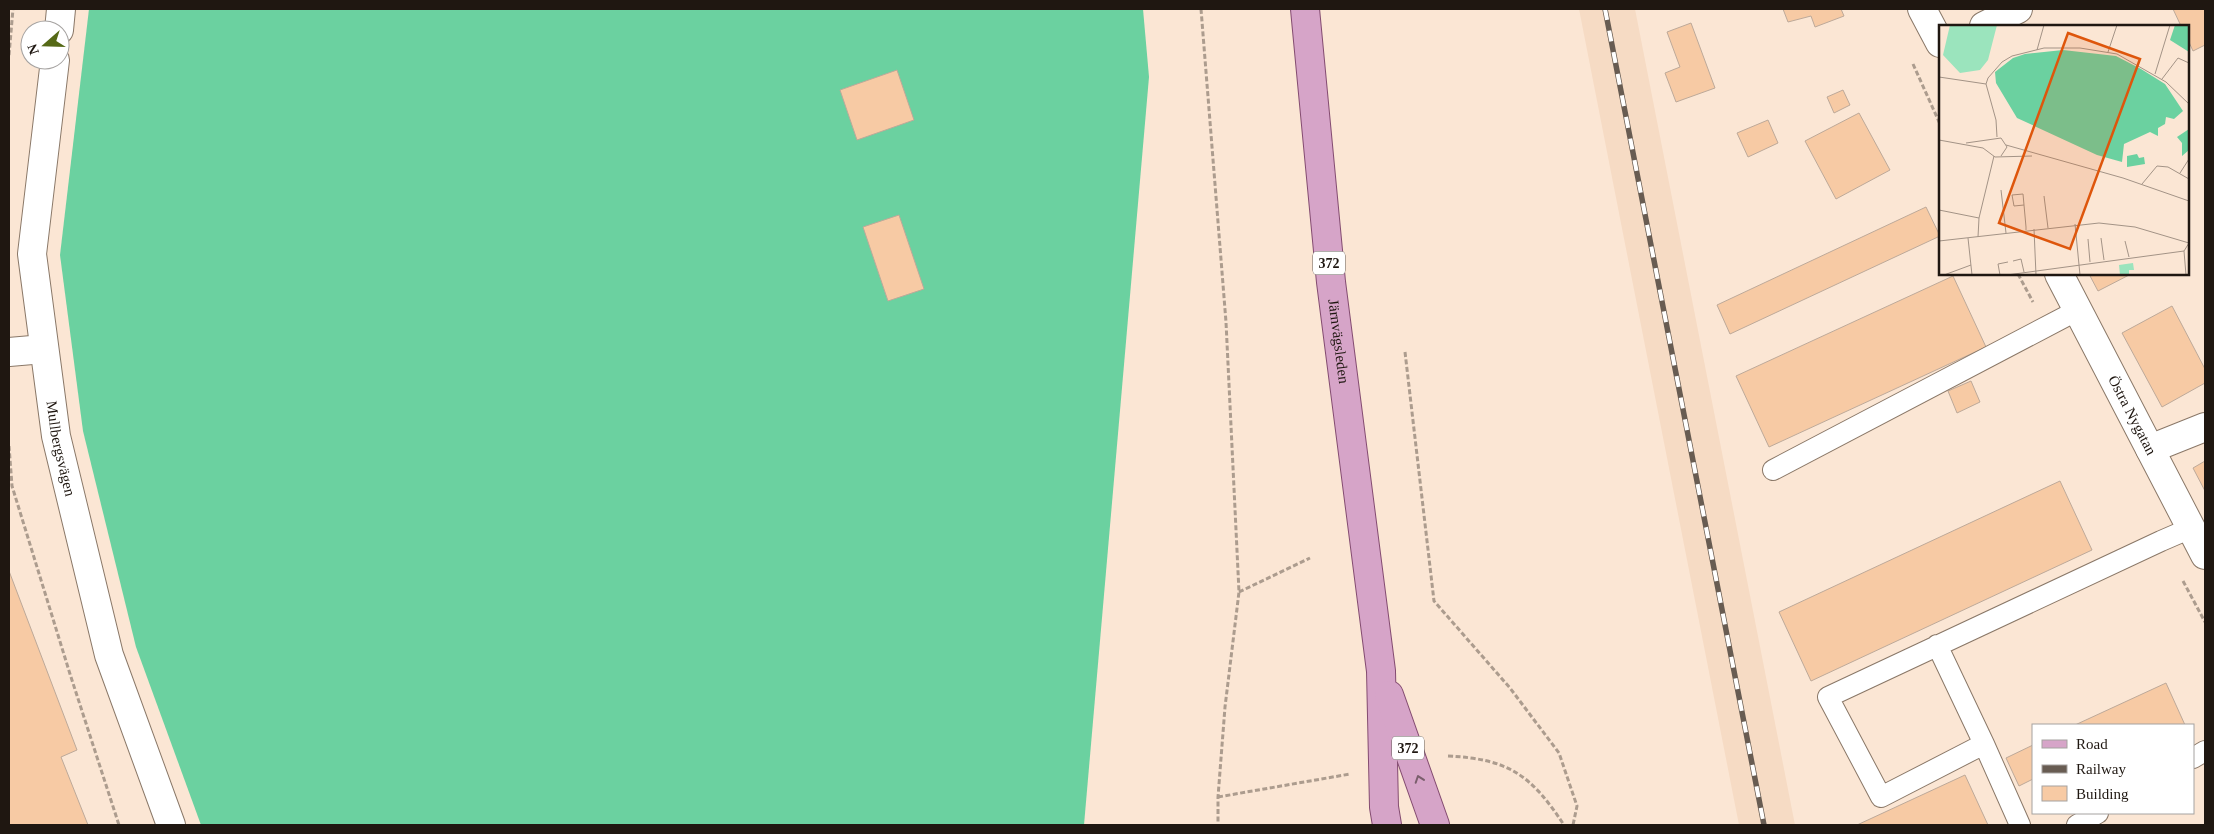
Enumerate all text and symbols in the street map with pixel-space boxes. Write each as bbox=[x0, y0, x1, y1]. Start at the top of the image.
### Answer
north arrow bbox=[20, 20, 70, 70]
inset map bbox=[1939, 25, 2189, 275]
text: N bbox=[24, 42, 42, 57]
road number: 372 bbox=[1313, 252, 1345, 274]
street label: Järnvägsleden bbox=[1325, 298, 1352, 385]
street label: Östra Nygatan bbox=[2105, 373, 2160, 458]
street label: Mullbergsvägen bbox=[43, 400, 78, 498]
legend bbox=[2032, 724, 2194, 814]
road number: 372 bbox=[1392, 736, 1424, 760]
text: Road bbox=[2076, 736, 2108, 752]
text: Railway bbox=[2076, 761, 2126, 777]
one-way arrow bbox=[1414, 776, 1424, 784]
text: Building bbox=[2076, 786, 2129, 802]

